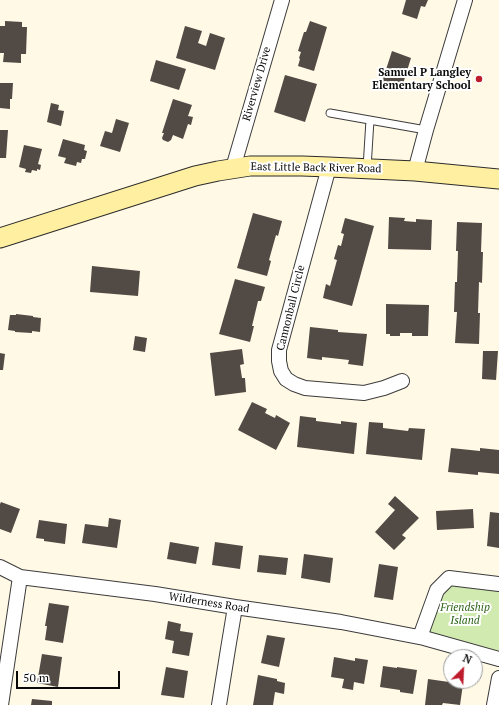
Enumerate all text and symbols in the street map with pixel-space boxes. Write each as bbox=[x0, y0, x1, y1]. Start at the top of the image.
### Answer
street label: Riverview Drive bbox=[240, 45, 274, 123]
place label: Samuel P Langley Elementary School bbox=[372, 66, 471, 92]
marker: Samuel P Langley Elementary School bbox=[474, 74, 484, 84]
street label: East Little Back River Road bbox=[250, 160, 382, 176]
street label: Cannonball Circle bbox=[274, 264, 308, 352]
street label: Wilderness Road bbox=[168, 590, 250, 616]
park label: Friendship Island bbox=[440, 601, 490, 627]
north arrow bbox=[443, 649, 483, 689]
text: N bbox=[461, 651, 474, 667]
scale bar bbox=[18, 663, 122, 689]
text: 50 m bbox=[23, 670, 49, 685]

